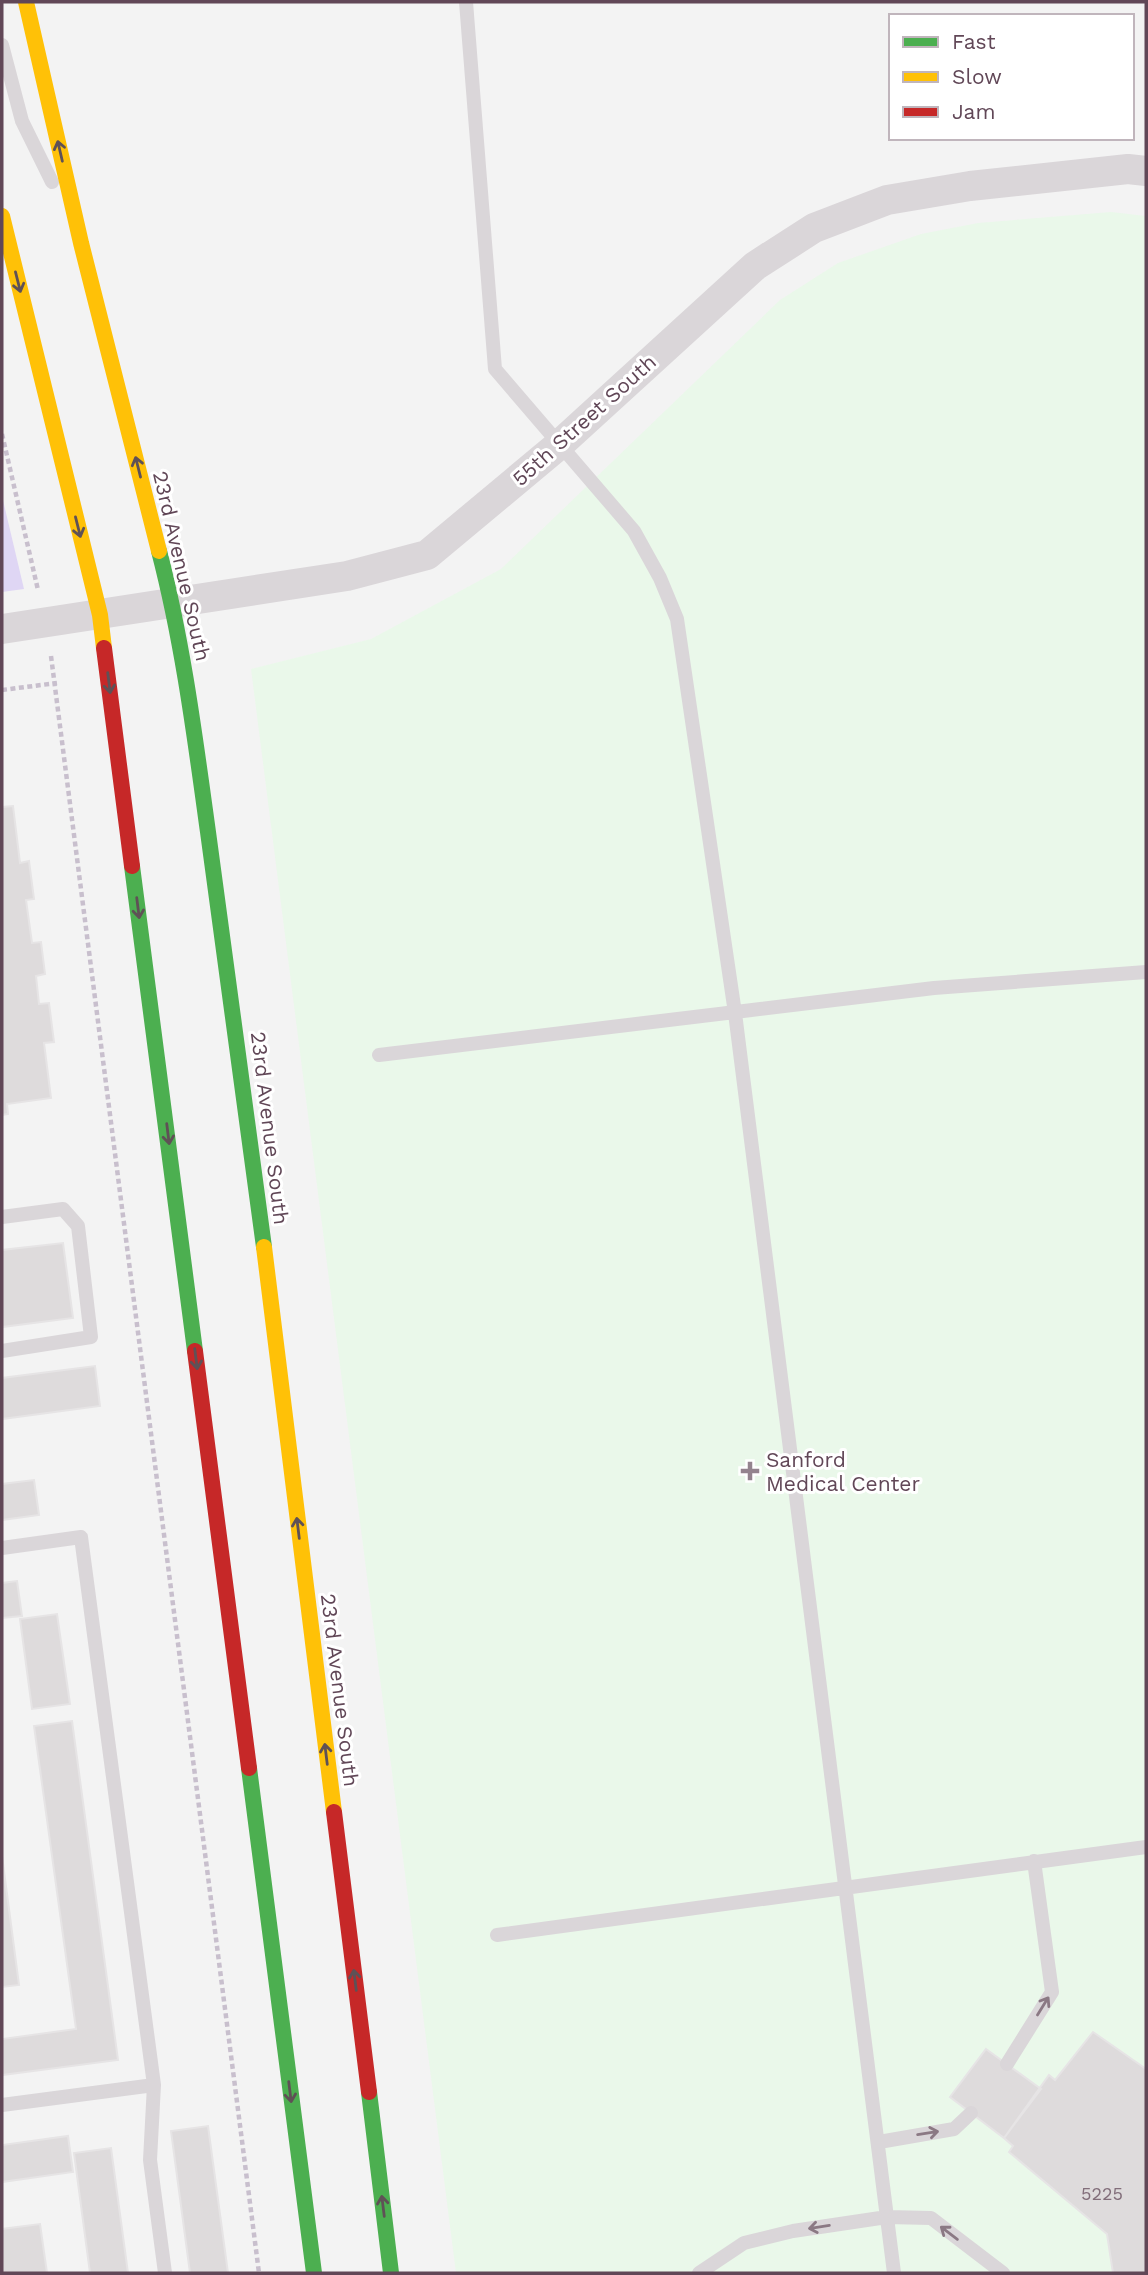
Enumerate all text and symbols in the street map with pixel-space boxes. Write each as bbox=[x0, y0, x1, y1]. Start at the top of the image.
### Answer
legend bbox=[889, 14, 1134, 140]
text: Fast bbox=[952, 29, 996, 54]
text: Slow bbox=[952, 64, 1002, 89]
text: Jam bbox=[952, 99, 995, 124]
one-way arrow bbox=[53, 140, 66, 163]
one-way arrow bbox=[12, 270, 25, 293]
street label: 55th Street South bbox=[507, 349, 661, 491]
one-way arrow bbox=[131, 456, 144, 479]
street label: 23rd Avenue South bbox=[148, 468, 216, 664]
one-way arrow bbox=[72, 515, 85, 538]
one-way arrow bbox=[103, 671, 116, 693]
one-way arrow bbox=[132, 896, 145, 919]
street label: 23rd Avenue South bbox=[246, 1030, 294, 1226]
one-way arrow bbox=[161, 1122, 174, 1145]
one-way arrow bbox=[190, 1348, 203, 1370]
place label: Sanford Medical Center bbox=[766, 1447, 920, 1496]
marker: Sanford Medical Center bbox=[740, 1461, 760, 1481]
one-way arrow bbox=[292, 1517, 305, 1540]
street label: 23rd Avenue South bbox=[316, 1592, 364, 1788]
one-way arrow bbox=[320, 1743, 333, 1766]
one-way arrow bbox=[348, 1969, 361, 1992]
one-way arrow bbox=[1036, 1996, 1050, 2016]
one-way arrow bbox=[284, 2080, 297, 2103]
one-way arrow bbox=[916, 2127, 939, 2140]
house number: 5225 bbox=[1081, 2183, 1123, 2204]
one-way arrow bbox=[376, 2195, 389, 2217]
one-way arrow bbox=[808, 2221, 831, 2234]
one-way arrow bbox=[940, 2225, 959, 2240]

